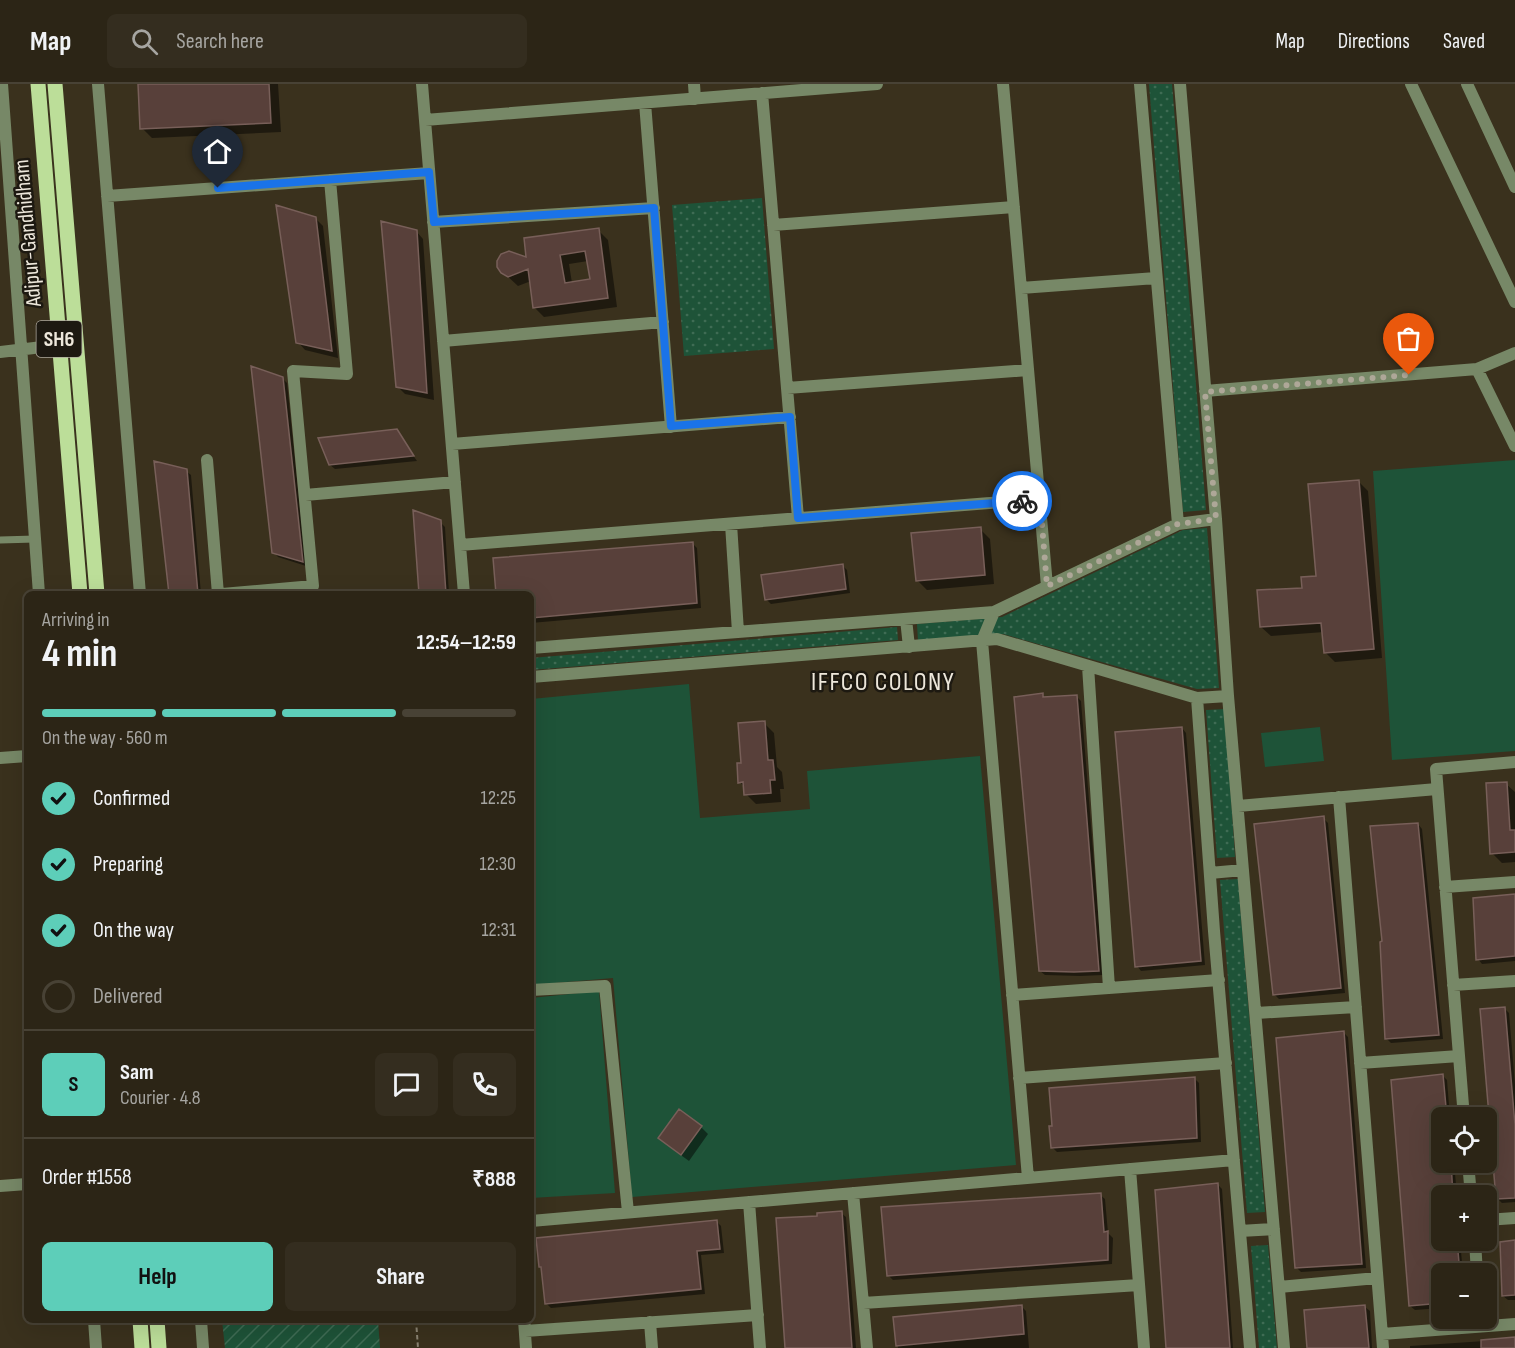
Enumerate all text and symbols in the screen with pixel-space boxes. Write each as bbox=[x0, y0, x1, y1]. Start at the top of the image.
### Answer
search box bbox=[107, 14, 527, 68]
text: Map bbox=[30, 25, 71, 58]
icon: search bbox=[128, 25, 161, 58]
text: Search here bbox=[176, 28, 264, 55]
text: Map bbox=[1275, 29, 1305, 54]
text: Directions bbox=[1338, 29, 1410, 54]
text: Saved bbox=[1443, 29, 1485, 54]
pin bbox=[192, 126, 243, 188]
icon: home bbox=[201, 135, 234, 168]
street label: Adipur-Gandhidham bbox=[8, 158, 48, 309]
pin bbox=[1383, 313, 1434, 375]
road number: SH6 bbox=[36, 321, 82, 357]
icon: bag bbox=[1392, 322, 1425, 355]
courier bbox=[992, 471, 1052, 531]
icon: bike bbox=[1006, 485, 1039, 518]
text: Arriving in bbox=[42, 608, 110, 632]
text: 12:54–12:59 bbox=[416, 629, 516, 656]
text: 4 min bbox=[42, 631, 117, 678]
district label: IFFCO COLONY bbox=[811, 667, 955, 698]
text: On the way · 560 m bbox=[42, 726, 168, 750]
icon: check bbox=[42, 782, 75, 815]
text: Confirmed bbox=[93, 785, 170, 812]
text: 12:25 bbox=[481, 786, 516, 810]
icon: check bbox=[42, 848, 75, 881]
text: Preparing bbox=[93, 851, 163, 878]
text: 12:30 bbox=[479, 852, 516, 876]
icon: check bbox=[42, 914, 75, 947]
text: On the way bbox=[93, 917, 174, 944]
text: 12:31 bbox=[481, 918, 516, 942]
text: Delivered bbox=[93, 983, 162, 1010]
button: chat bbox=[375, 1053, 438, 1116]
button: phone bbox=[453, 1053, 516, 1116]
text: Sam bbox=[120, 1059, 154, 1086]
text: S bbox=[69, 1071, 78, 1098]
text: Courier · 4.8 bbox=[120, 1086, 201, 1110]
map controls bbox=[1431, 1107, 1497, 1329]
button: locate bbox=[1431, 1107, 1497, 1173]
text: Order #1558 bbox=[42, 1164, 132, 1191]
text: ₹888 bbox=[472, 1166, 516, 1193]
button: + bbox=[1431, 1185, 1497, 1251]
button: Help bbox=[42, 1242, 273, 1311]
button: Share bbox=[285, 1242, 516, 1311]
button: − bbox=[1431, 1263, 1497, 1329]

